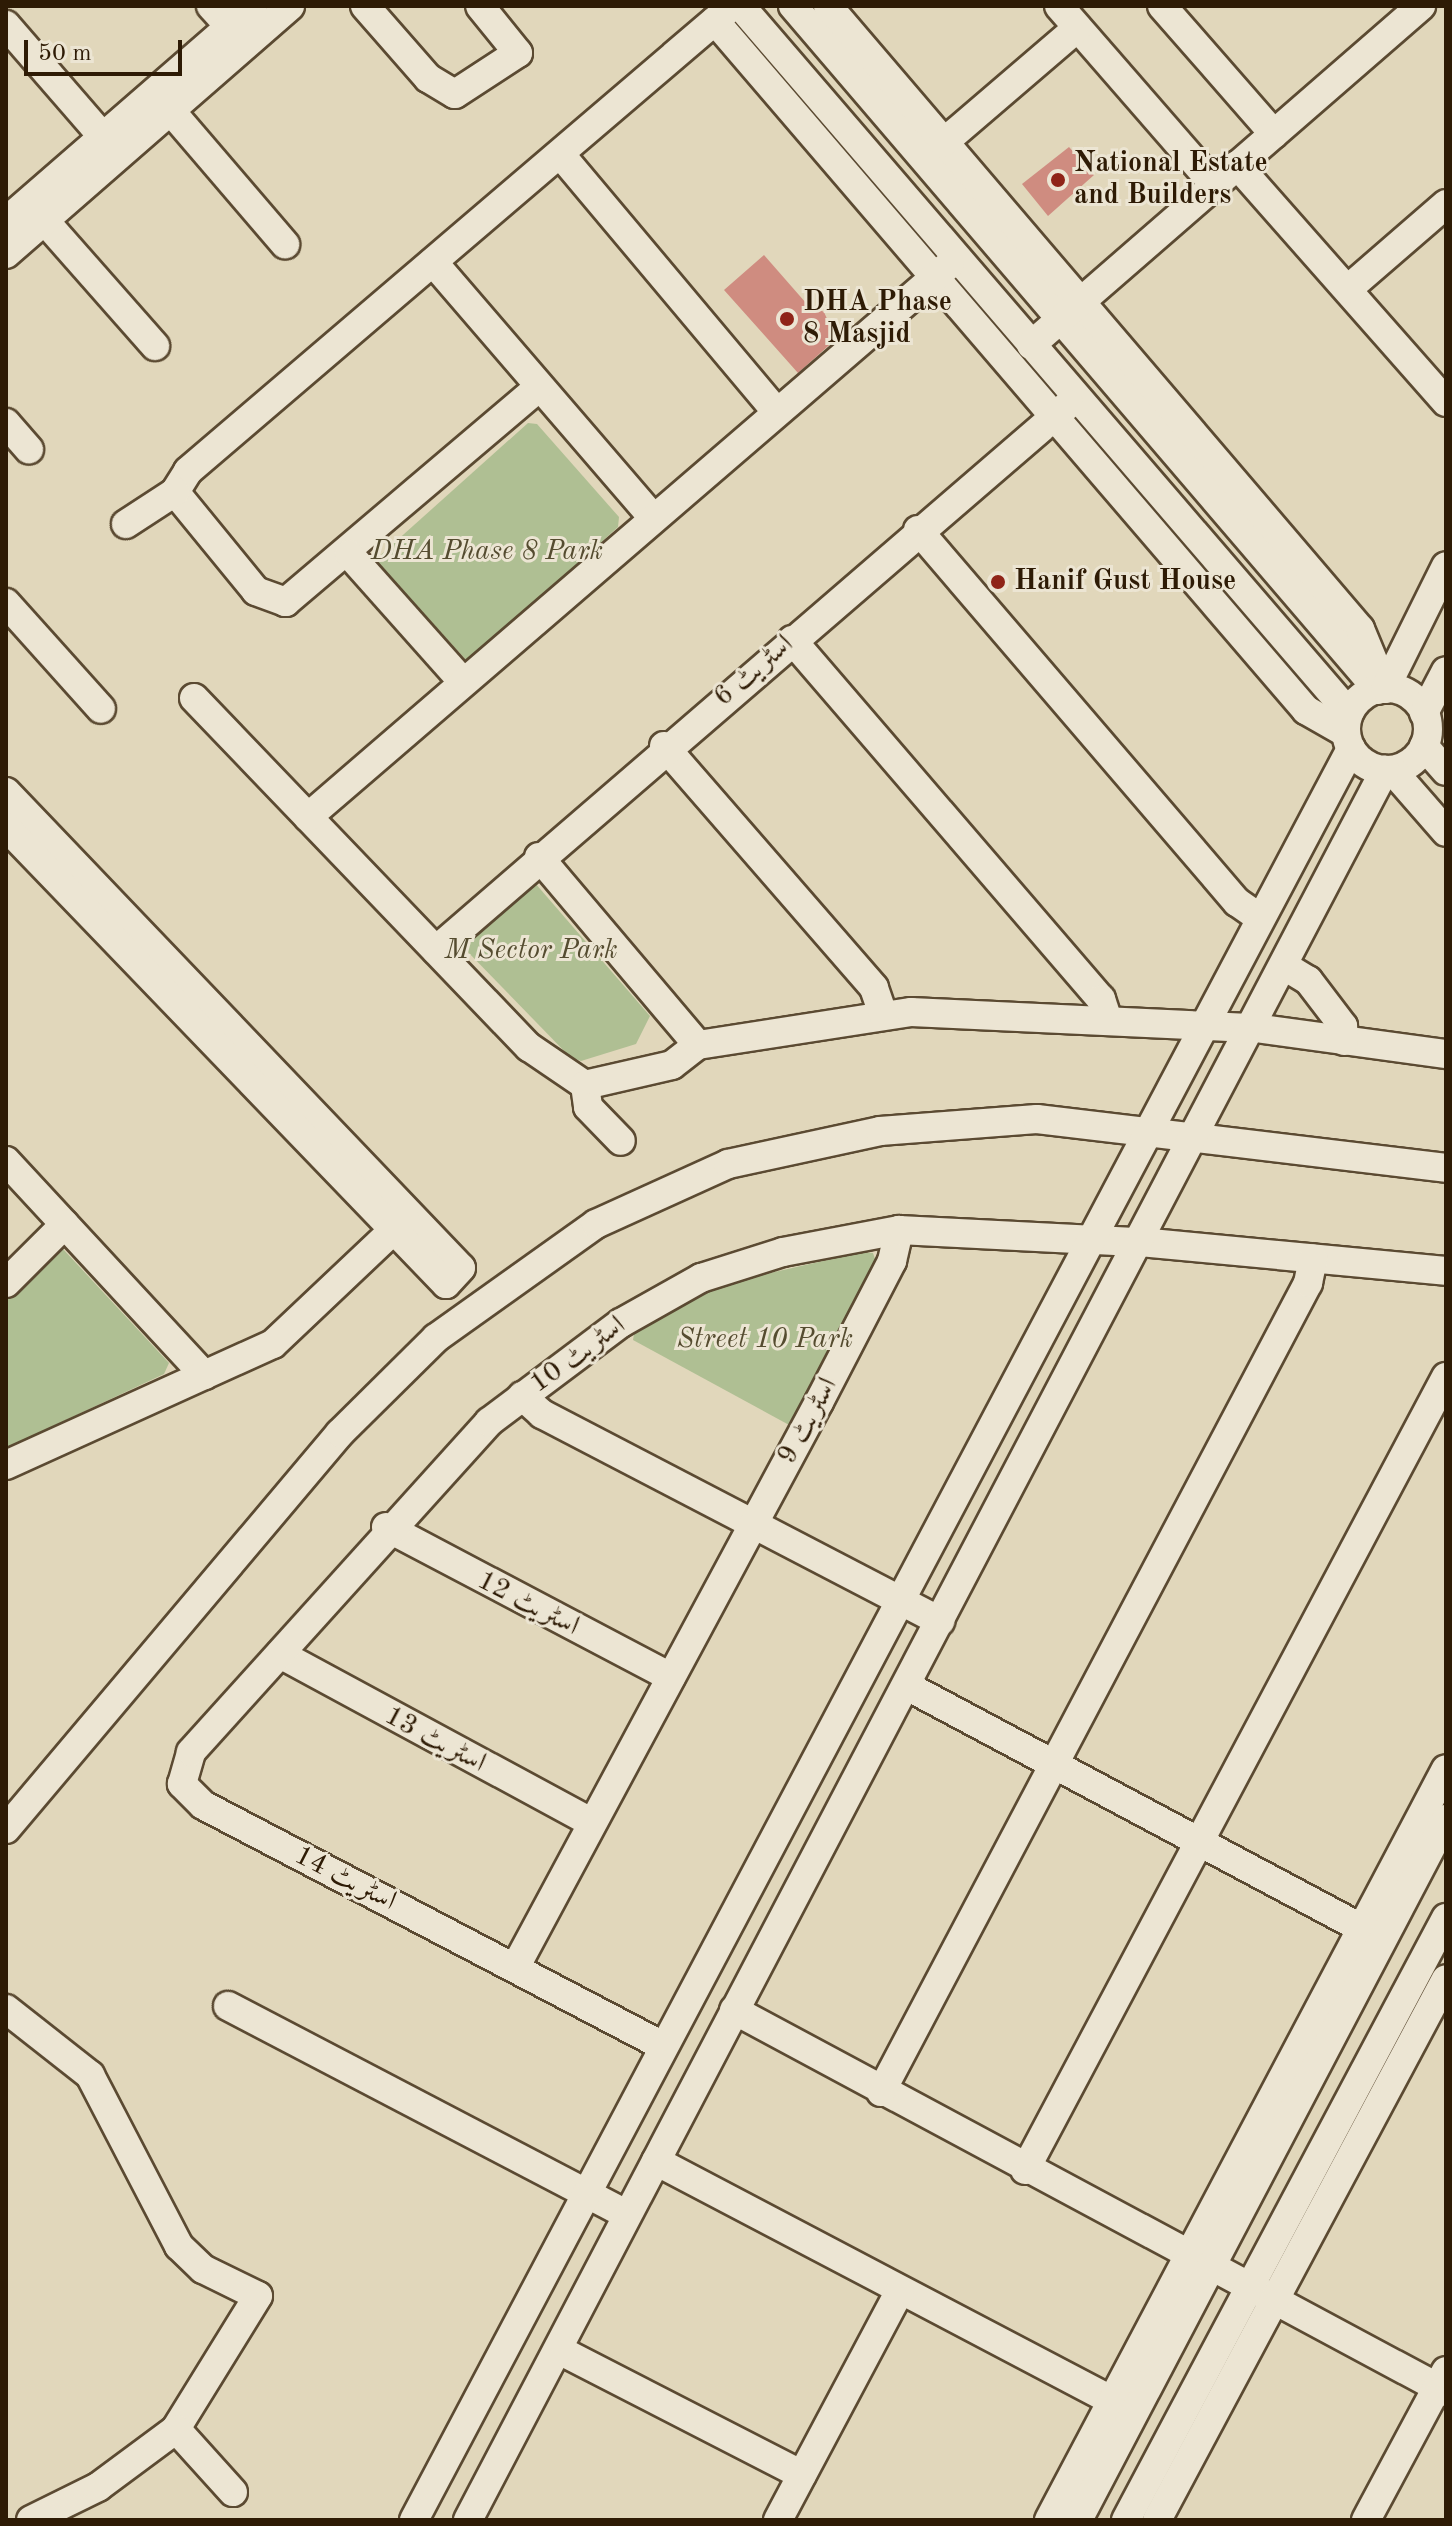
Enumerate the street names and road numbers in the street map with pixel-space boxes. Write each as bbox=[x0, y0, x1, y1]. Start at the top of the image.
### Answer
street label: اسٹریٹ 6 bbox=[707, 628, 801, 714]
street label: اسٹریٹ 10 bbox=[524, 1309, 632, 1401]
street label: اسٹریٹ 9 bbox=[771, 1372, 845, 1470]
street label: اسٹریٹ 12 bbox=[471, 1564, 585, 1644]
street label: اسٹریٹ 13 bbox=[379, 1699, 491, 1781]
street label: اسٹریٹ 14 bbox=[288, 1839, 402, 1919]

